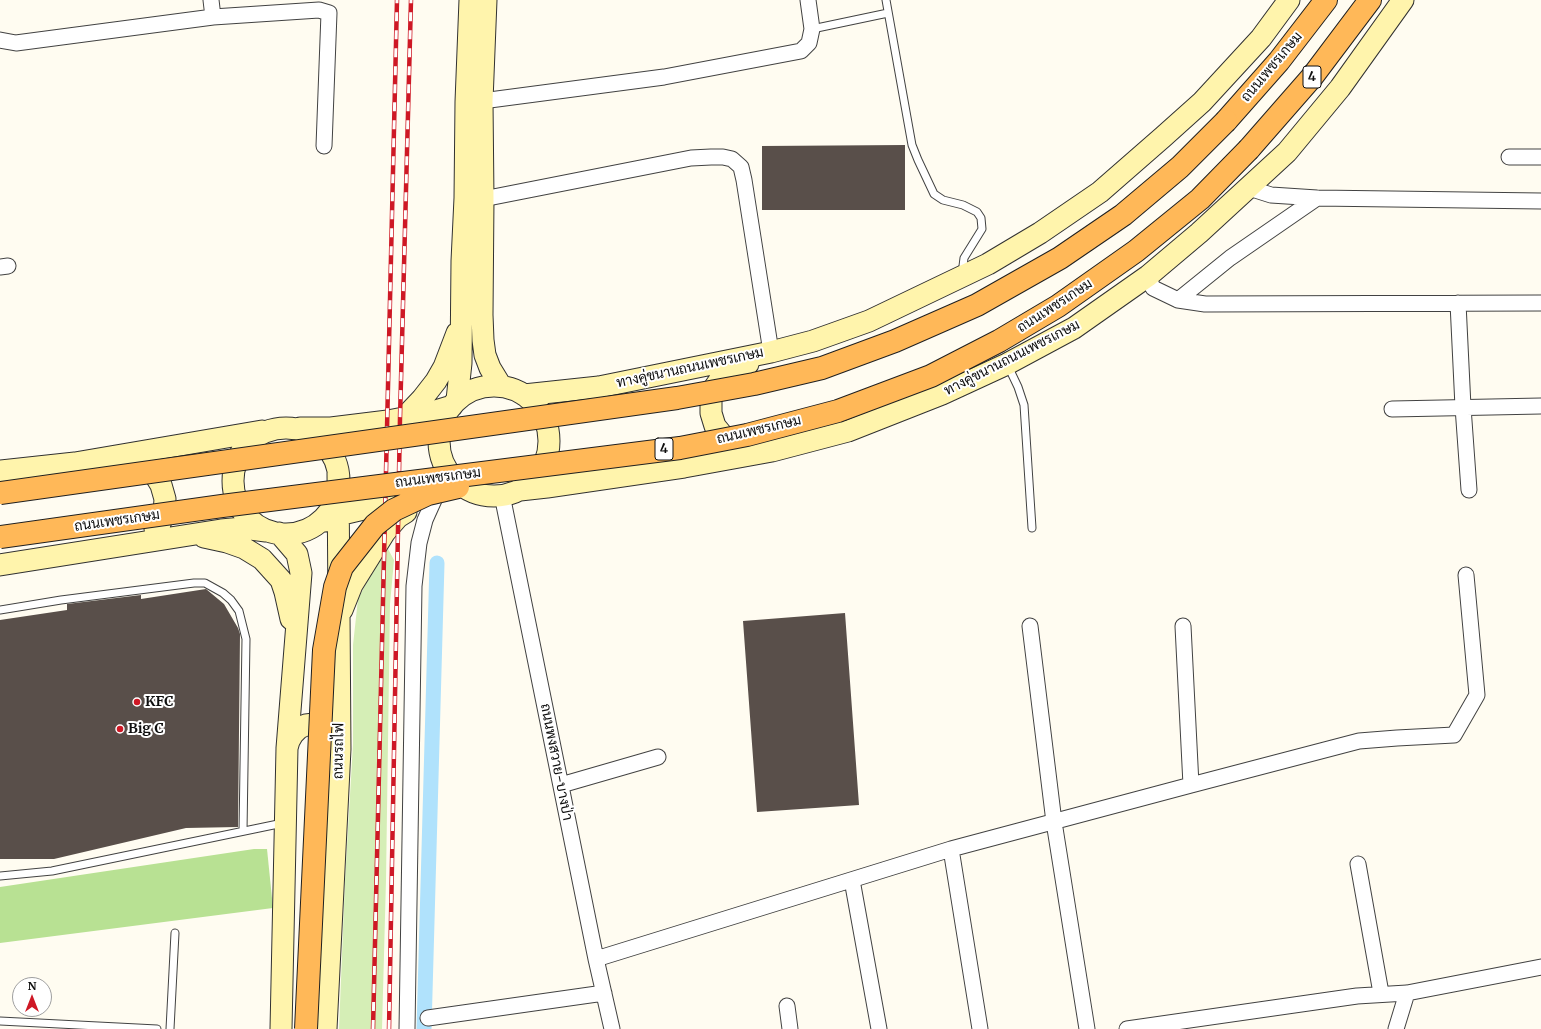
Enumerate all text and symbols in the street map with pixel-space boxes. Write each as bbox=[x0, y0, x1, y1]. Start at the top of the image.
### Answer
street label: ถนนเพชรเกษม bbox=[1238, 29, 1306, 105]
road number: 4 bbox=[1303, 66, 1321, 88]
street label: ถนนเพชรเกษม bbox=[1014, 276, 1096, 336]
street label: ทางคู่ขนานถนนเพชรเกษม bbox=[941, 316, 1083, 400]
street label: ทางคู่ขนานถนนเพชรเกษม bbox=[615, 344, 765, 392]
street label: ถนนเพชรเกษม bbox=[715, 412, 803, 448]
road number: 4 bbox=[655, 438, 673, 460]
street label: ถนนเพชรเกษม bbox=[394, 464, 482, 492]
street label: ถนนเพชรเกษม bbox=[73, 507, 161, 535]
place label: KFC bbox=[145, 694, 174, 710]
marker: KFC bbox=[132, 697, 142, 707]
street label: ถนนพงสวาย-บางป่า bbox=[536, 702, 576, 822]
place label: Big C bbox=[128, 721, 164, 737]
street label: ถนนรถไฟ bbox=[330, 723, 348, 779]
marker: Big C bbox=[115, 724, 125, 734]
north arrow bbox=[12, 977, 52, 1017]
text: N bbox=[28, 979, 36, 993]

